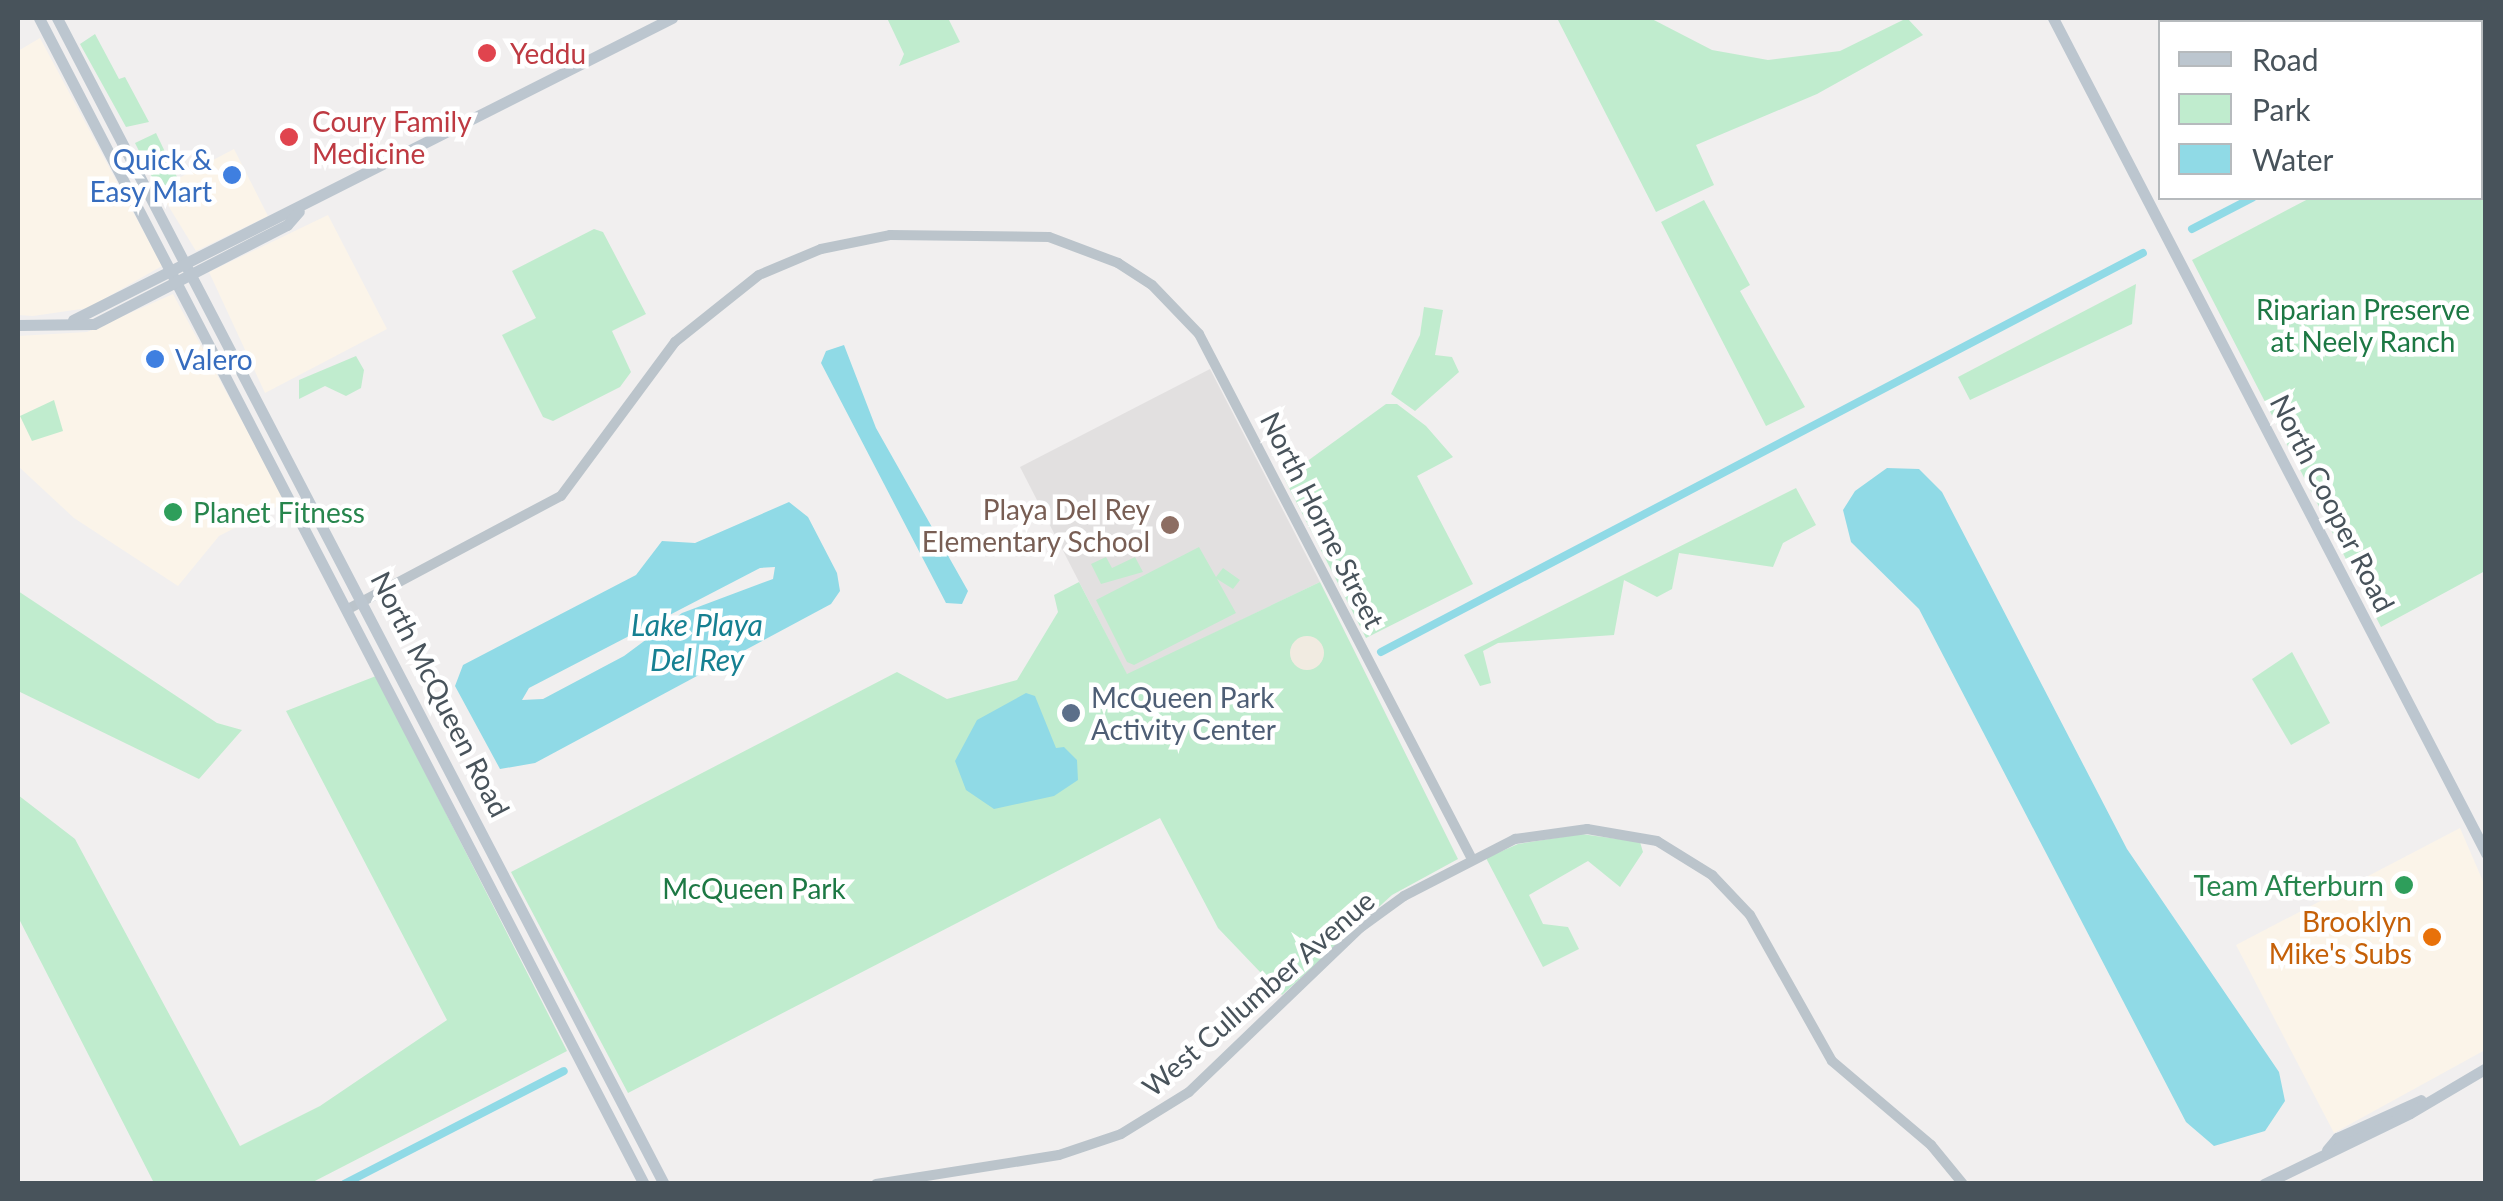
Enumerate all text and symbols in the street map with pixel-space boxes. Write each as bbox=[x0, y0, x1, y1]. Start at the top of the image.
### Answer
legend bbox=[2158, 20, 2483, 200]
place label: Yeddu bbox=[510, 36, 586, 70]
marker: Yeddu bbox=[474, 40, 500, 66]
text: Road bbox=[2252, 41, 2319, 77]
text: Park bbox=[2252, 91, 2311, 127]
place label: Coury Family Medicine bbox=[312, 104, 472, 170]
marker: Coury Family Medicine bbox=[276, 124, 302, 150]
text: Water bbox=[2252, 141, 2334, 177]
place label: Quick & Easy Mart bbox=[89, 142, 212, 208]
marker: Quick & Easy Mart bbox=[221, 164, 243, 186]
park label: Riparian Preserve at Neely Ranch bbox=[2256, 292, 2470, 358]
place label: Valero bbox=[175, 342, 253, 376]
marker: Valero bbox=[144, 348, 166, 370]
street label: North Cooper Road bbox=[2264, 388, 2402, 618]
street label: North Horne Street bbox=[1254, 406, 1392, 634]
place label: Playa Del Rey Elementary School bbox=[921, 492, 1150, 558]
place label: Planet Fitness bbox=[193, 495, 365, 529]
marker: Planet Fitness bbox=[162, 501, 184, 523]
marker: Playa Del Rey Elementary School bbox=[1159, 514, 1181, 536]
street label: North McQueen Road bbox=[365, 566, 517, 822]
water label: Lake Playa Del Rey bbox=[631, 606, 763, 676]
place label: McQueen Park Activity Center bbox=[1091, 680, 1277, 746]
marker: McQueen Park Activity Center bbox=[1060, 702, 1082, 724]
place label: Team Afterburn bbox=[2192, 868, 2384, 902]
park label: McQueen Park bbox=[662, 871, 846, 905]
marker: Team Afterburn bbox=[2393, 874, 2415, 896]
street label: West Cullumber Avenue bbox=[1135, 883, 1381, 1103]
place label: Brooklyn Mike's Subs bbox=[2269, 904, 2412, 970]
marker: Brooklyn Mike's Subs bbox=[2421, 926, 2443, 948]

